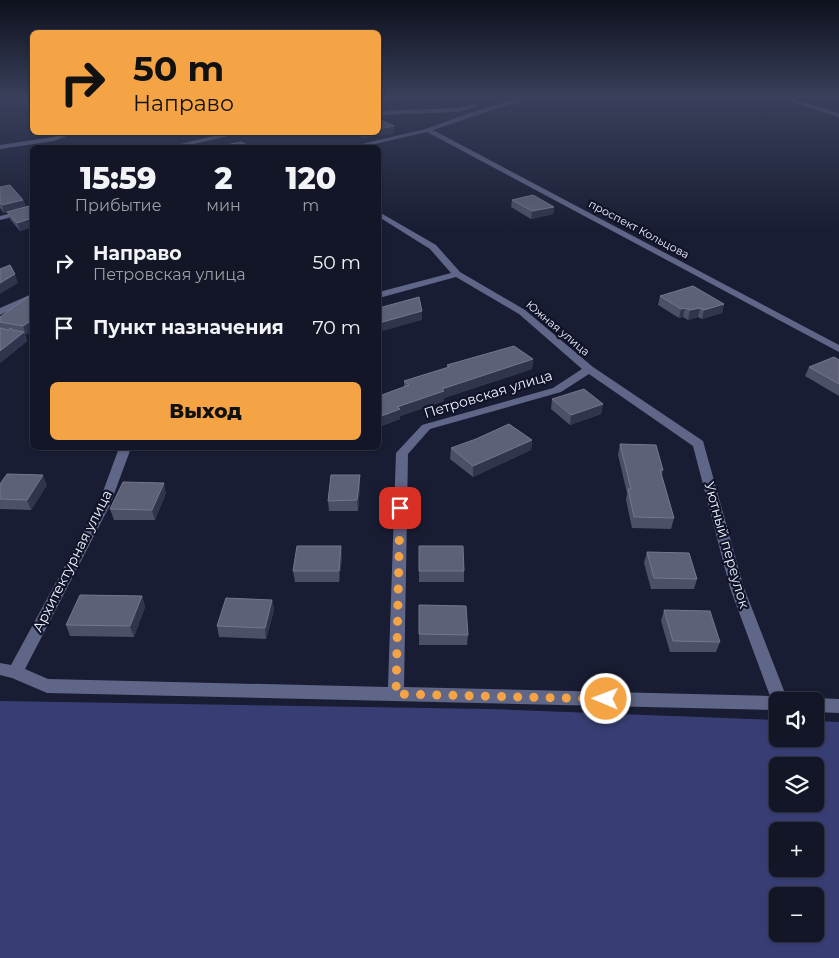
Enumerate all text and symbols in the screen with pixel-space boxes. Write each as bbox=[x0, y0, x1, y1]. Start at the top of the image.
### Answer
text: 50 m bbox=[133, 47, 224, 90]
icon: right bbox=[50, 50, 115, 115]
text: Направо bbox=[133, 90, 234, 117]
text: 15:59 bbox=[80, 160, 156, 197]
text: 2 bbox=[215, 160, 233, 197]
text: 120 bbox=[286, 160, 336, 197]
text: Прибытие bbox=[75, 196, 162, 215]
text: мин bbox=[206, 196, 241, 215]
text: m bbox=[302, 196, 319, 215]
street label: проспект Кольцова bbox=[586, 197, 692, 261]
text: Направо bbox=[93, 242, 182, 265]
icon: right bbox=[50, 249, 78, 277]
text: 50 m bbox=[313, 251, 361, 274]
text: Петровская улица bbox=[93, 265, 245, 284]
street label: Южная улица bbox=[523, 297, 593, 359]
icon: arrive bbox=[50, 314, 78, 342]
text: Пункт назначения bbox=[93, 316, 284, 339]
text: 70 m bbox=[312, 316, 361, 339]
street label: Петровская улица bbox=[422, 366, 554, 422]
button: Выход bbox=[50, 382, 361, 440]
street label: Уютный переулок bbox=[700, 480, 754, 610]
street label: Архитектурная улица bbox=[28, 487, 116, 635]
pin bbox=[379, 487, 421, 529]
icon: arrive bbox=[386, 494, 414, 522]
position arrow bbox=[579, 672, 631, 724]
map controls bbox=[769, 692, 824, 942]
button: sound bbox=[769, 692, 824, 747]
button: layers bbox=[769, 757, 824, 812]
button: + bbox=[769, 822, 824, 877]
button: − bbox=[769, 887, 824, 942]

